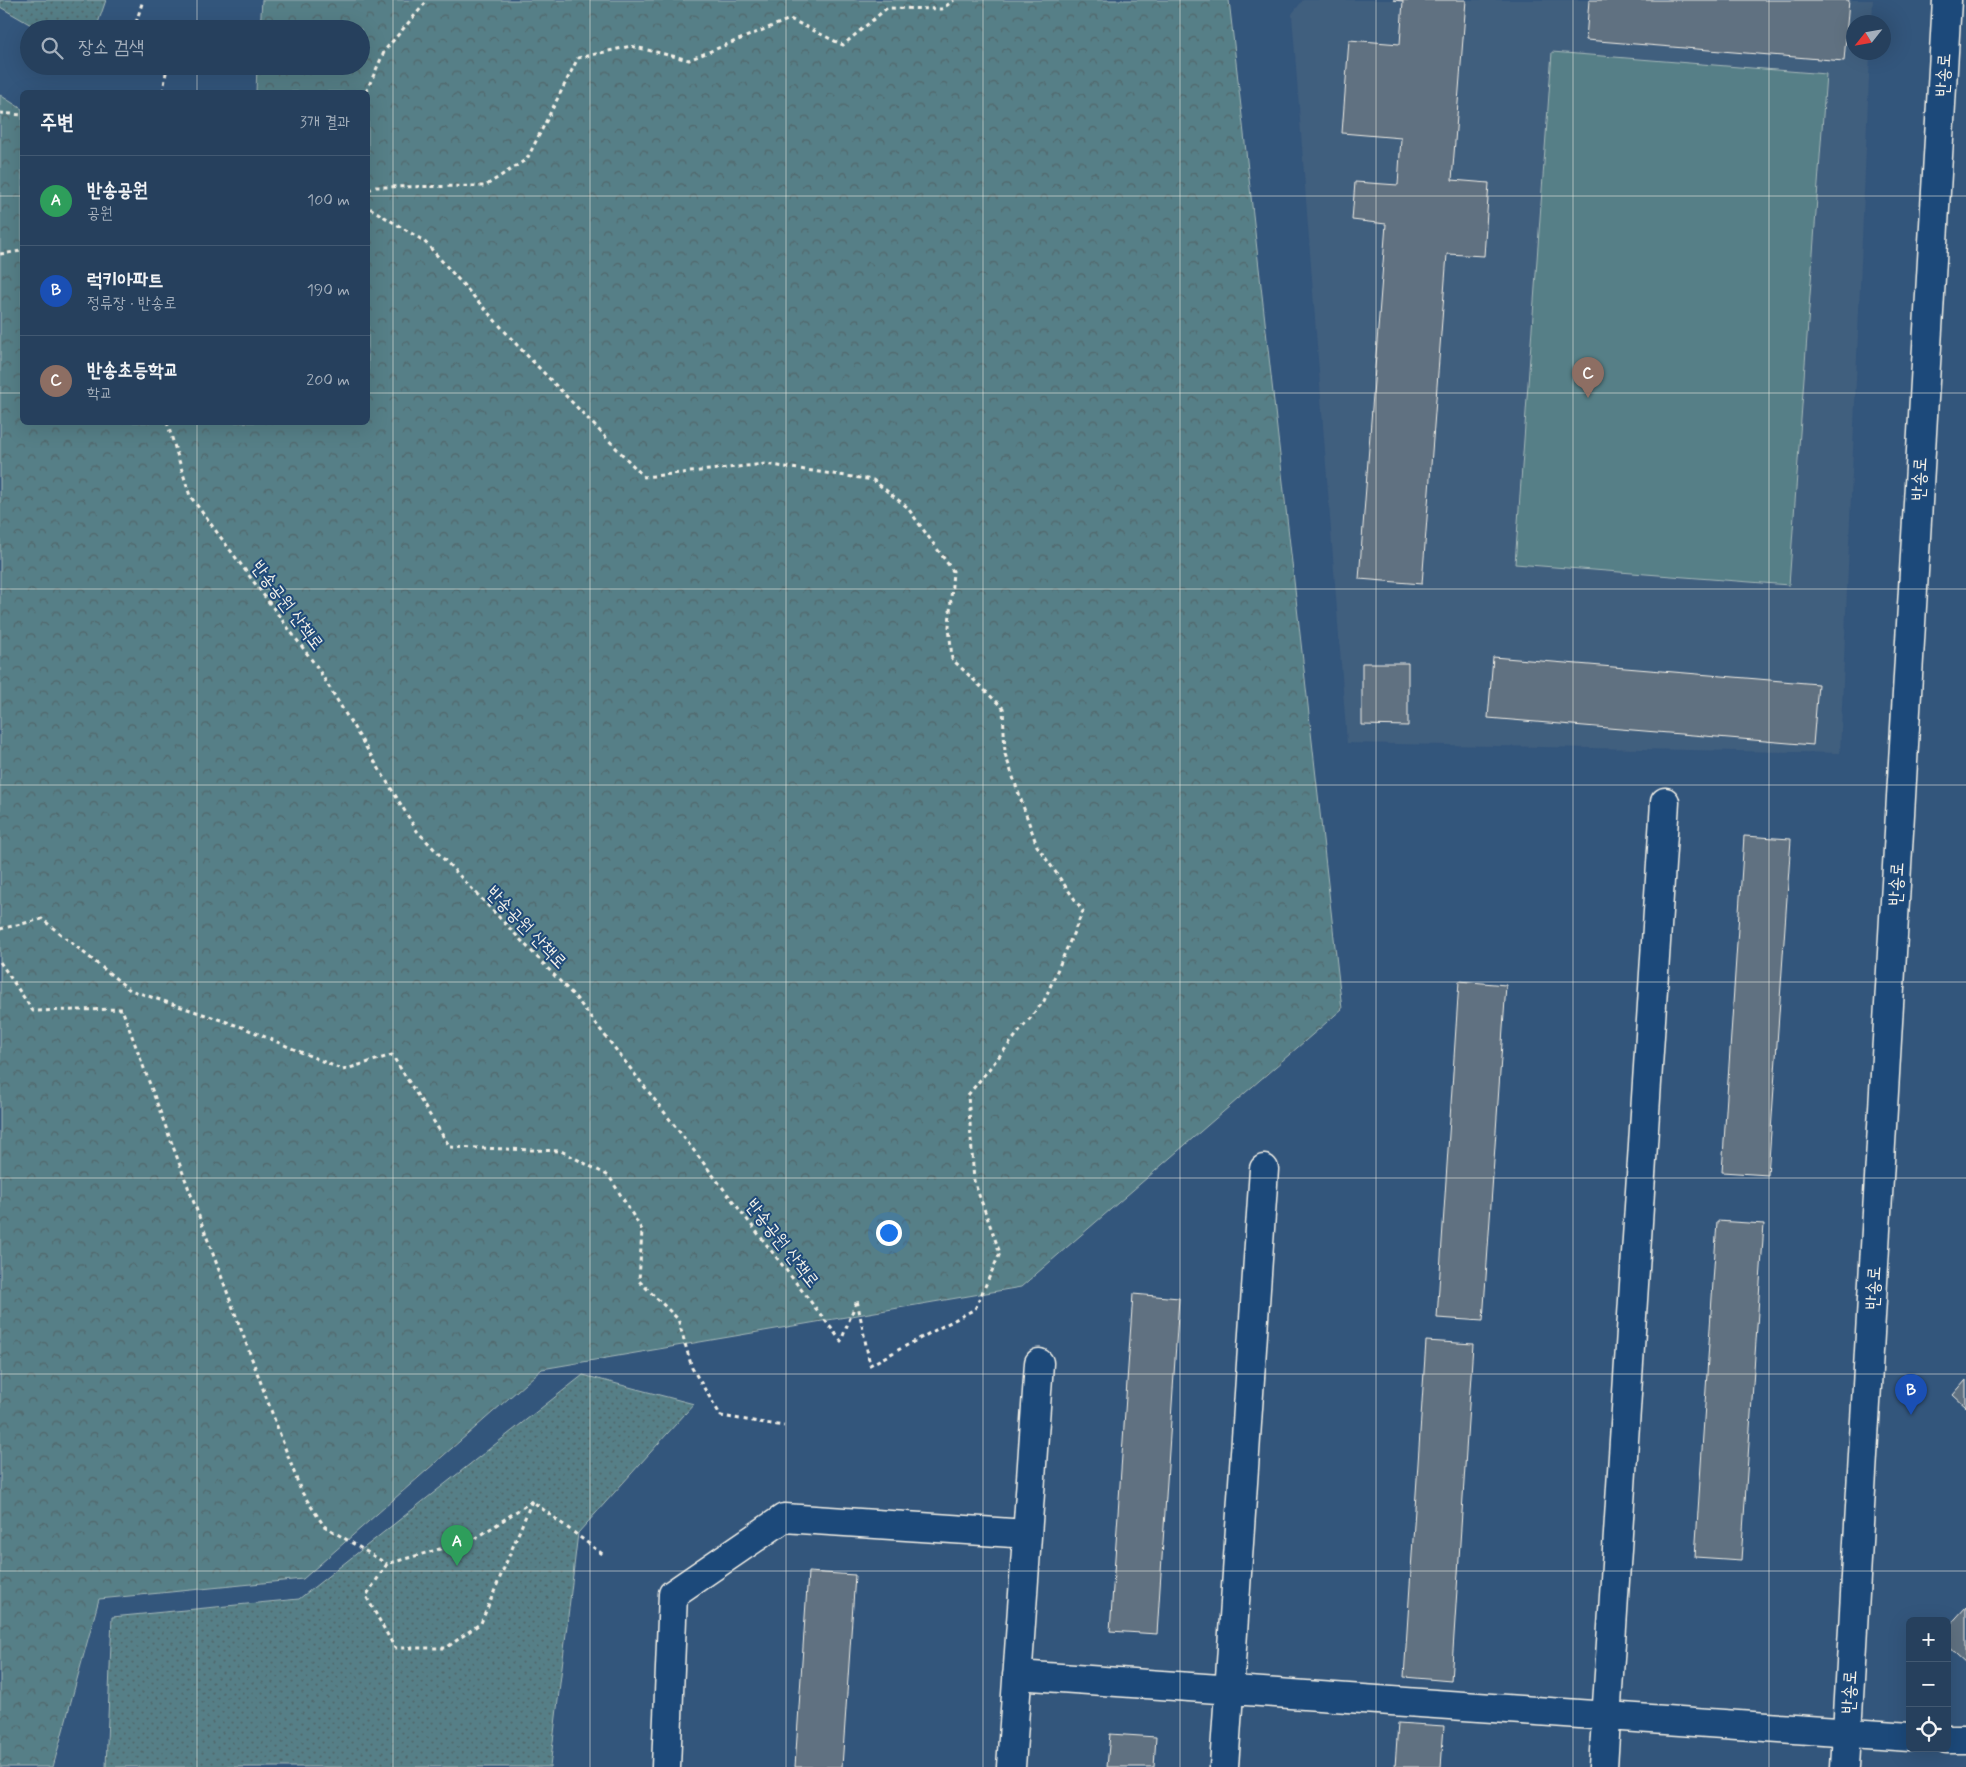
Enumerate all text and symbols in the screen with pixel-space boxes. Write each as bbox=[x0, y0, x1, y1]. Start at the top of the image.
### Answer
north arrow bbox=[1846, 15, 1891, 60]
search box bbox=[20, 20, 370, 75]
icon: search bbox=[38, 34, 66, 62]
text: 장소 검색 bbox=[78, 35, 144, 60]
street label: 반송로 bbox=[1931, 53, 1957, 97]
text: 주변 bbox=[40, 109, 74, 137]
text: 3개 결과 bbox=[300, 112, 350, 133]
text: 반송공원 bbox=[87, 178, 148, 203]
text: A bbox=[51, 190, 61, 211]
text: 100 m bbox=[307, 190, 350, 211]
text: 공원 bbox=[87, 203, 113, 224]
text: 럭키아파트 bbox=[87, 268, 163, 293]
text: B bbox=[51, 280, 61, 301]
text: 190 m bbox=[307, 280, 350, 301]
text: 정류장 · 반송로 bbox=[87, 293, 177, 314]
pin: C bbox=[1572, 357, 1604, 398]
text: 반송초등학교 bbox=[87, 358, 179, 383]
text: C bbox=[50, 370, 62, 391]
text: 200 m bbox=[306, 370, 350, 391]
text: 학교 bbox=[87, 383, 113, 404]
street label: 반송로 bbox=[1907, 457, 1933, 501]
street label: 반송공원 산책로 bbox=[246, 556, 329, 655]
street label: 반송로 bbox=[1884, 862, 1910, 906]
street label: 반송공원 산책로 bbox=[481, 881, 572, 974]
street label: 반송공원 산책로 bbox=[740, 1194, 824, 1293]
your location bbox=[876, 1220, 902, 1246]
street label: 반송로 bbox=[1861, 1266, 1887, 1310]
pin: B bbox=[1895, 1374, 1927, 1415]
pin: A bbox=[441, 1525, 473, 1566]
map controls bbox=[1906, 1617, 1951, 1752]
button: + bbox=[1906, 1617, 1951, 1662]
button: − bbox=[1906, 1662, 1951, 1707]
street label: 반송로 bbox=[1837, 1670, 1863, 1714]
button: locate bbox=[1906, 1707, 1951, 1752]

